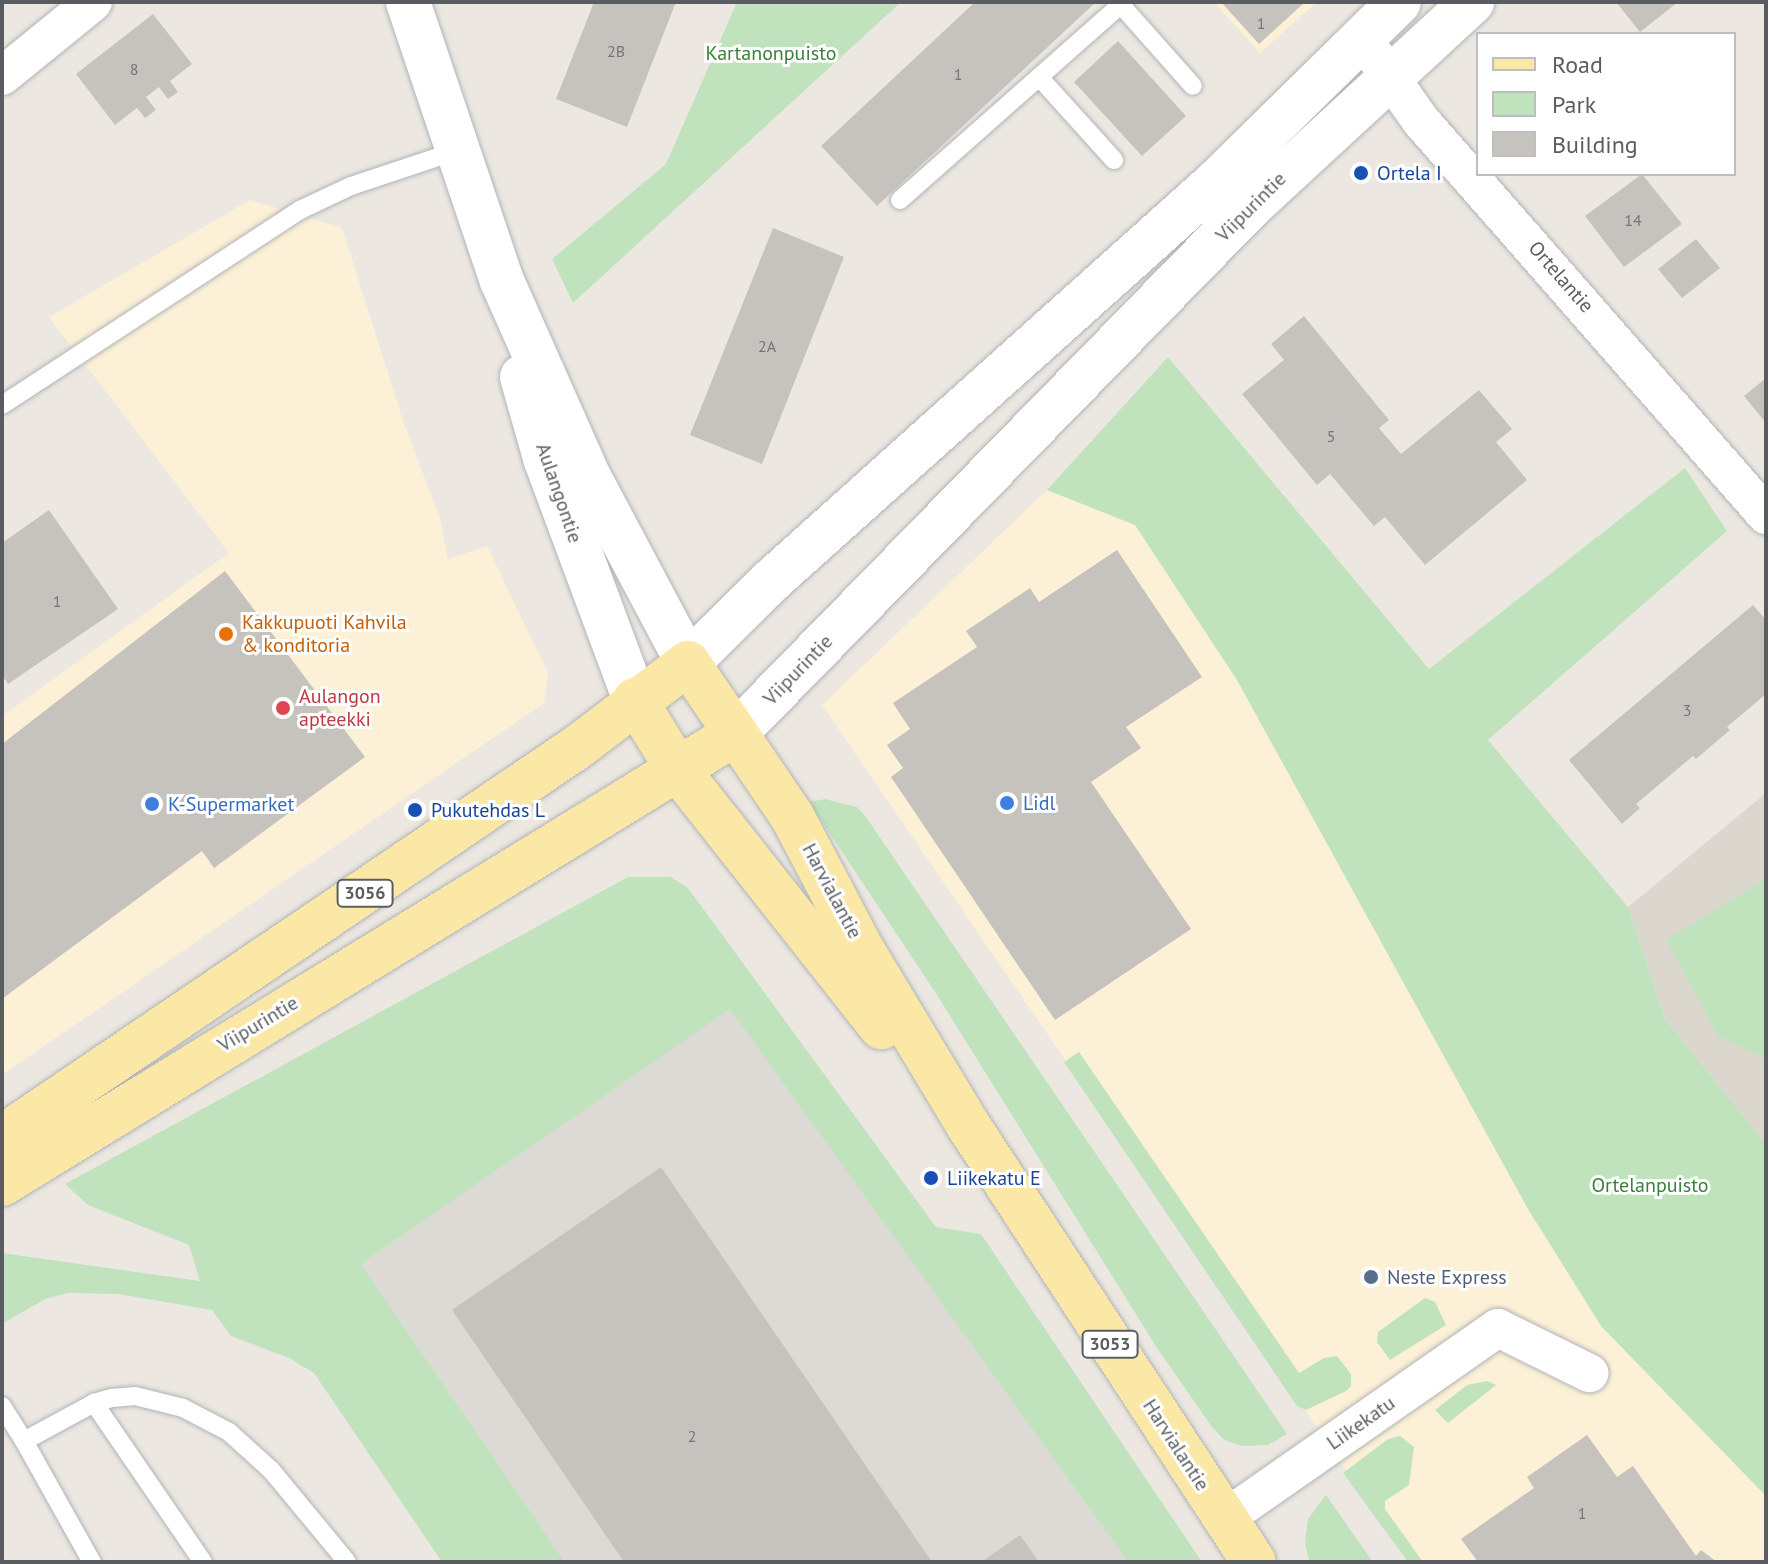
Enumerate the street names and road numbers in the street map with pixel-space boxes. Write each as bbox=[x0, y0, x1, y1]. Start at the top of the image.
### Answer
street label: Viipurintie bbox=[1211, 167, 1291, 247]
street label: Ortelantie bbox=[1523, 236, 1599, 318]
street label: Aulangontie bbox=[531, 440, 587, 546]
street label: Viipurintie bbox=[758, 630, 838, 710]
street label: Harvialantie bbox=[797, 839, 867, 943]
road number: 3056 bbox=[335, 879, 395, 907]
street label: Viipurintie bbox=[214, 991, 302, 1057]
road number: 3053 bbox=[1080, 1330, 1140, 1358]
street label: Liikekatu bbox=[1322, 1391, 1400, 1455]
street label: Harvialantie bbox=[1138, 1395, 1214, 1495]

